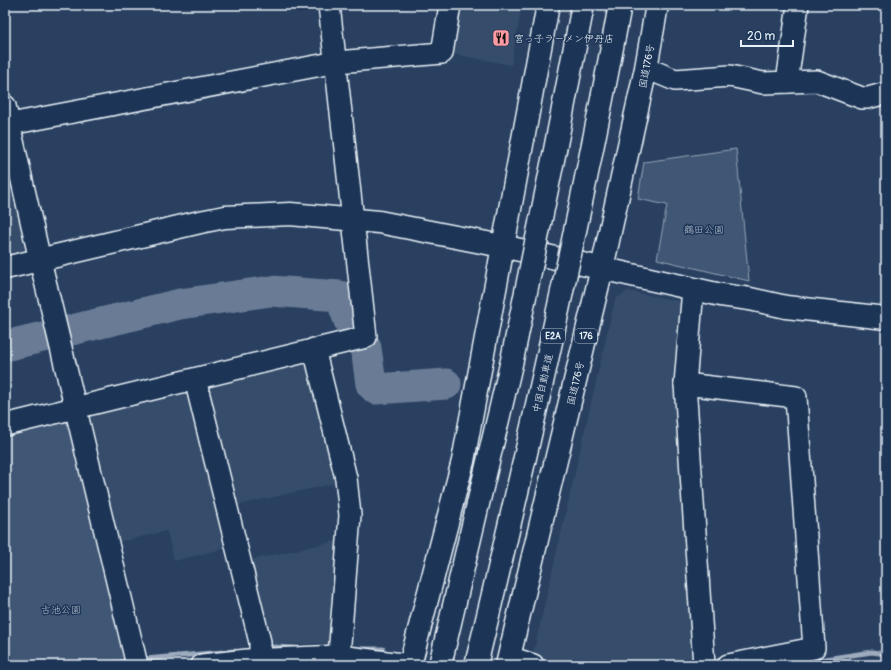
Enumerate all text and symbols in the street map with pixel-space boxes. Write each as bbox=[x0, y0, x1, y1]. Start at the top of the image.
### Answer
scale bar bbox=[741, 22, 793, 48]
restaurant icon: 宮っ子ラーメン伊丹店 bbox=[491, 28, 511, 48]
text: 20 m bbox=[747, 29, 776, 44]
place label: 宮っ子ラーメン伊丹店 bbox=[514, 33, 614, 45]
street label: 国道176号 bbox=[637, 43, 657, 89]
park label: 鶴田公園 bbox=[684, 224, 724, 236]
road number: E2A bbox=[541, 329, 565, 343]
road number: 176 bbox=[575, 329, 597, 343]
street label: 中国自動車道 bbox=[530, 353, 556, 414]
street label: 国道176号 bbox=[565, 360, 587, 407]
park label: 古池公園 bbox=[41, 604, 81, 616]

